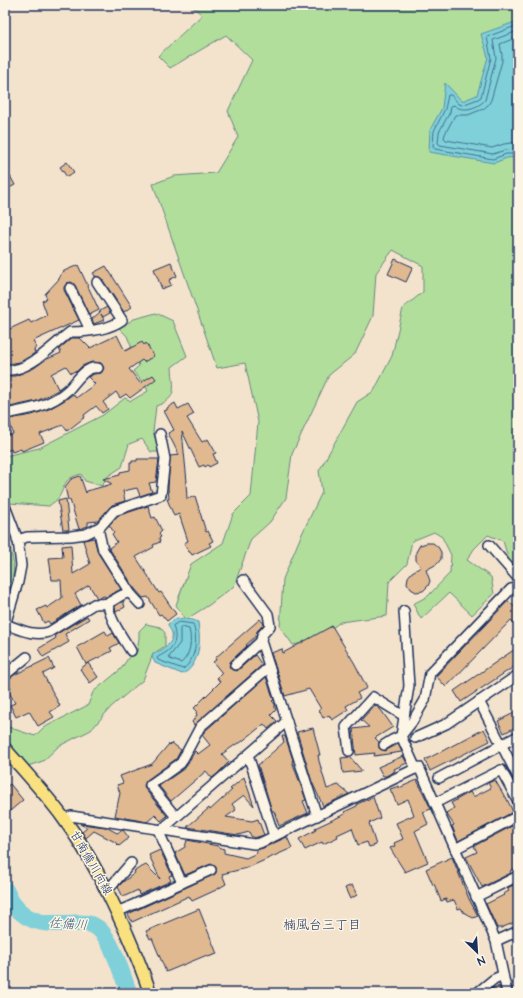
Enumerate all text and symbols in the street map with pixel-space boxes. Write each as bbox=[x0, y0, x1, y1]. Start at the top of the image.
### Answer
street label: 甘南備川向線 bbox=[66, 828, 116, 898]
water label: 佐備川 bbox=[48, 914, 88, 934]
district label: 楠風台三丁目 bbox=[283, 916, 361, 934]
north arrow bbox=[457, 932, 497, 972]
text: N bbox=[475, 952, 487, 969]

